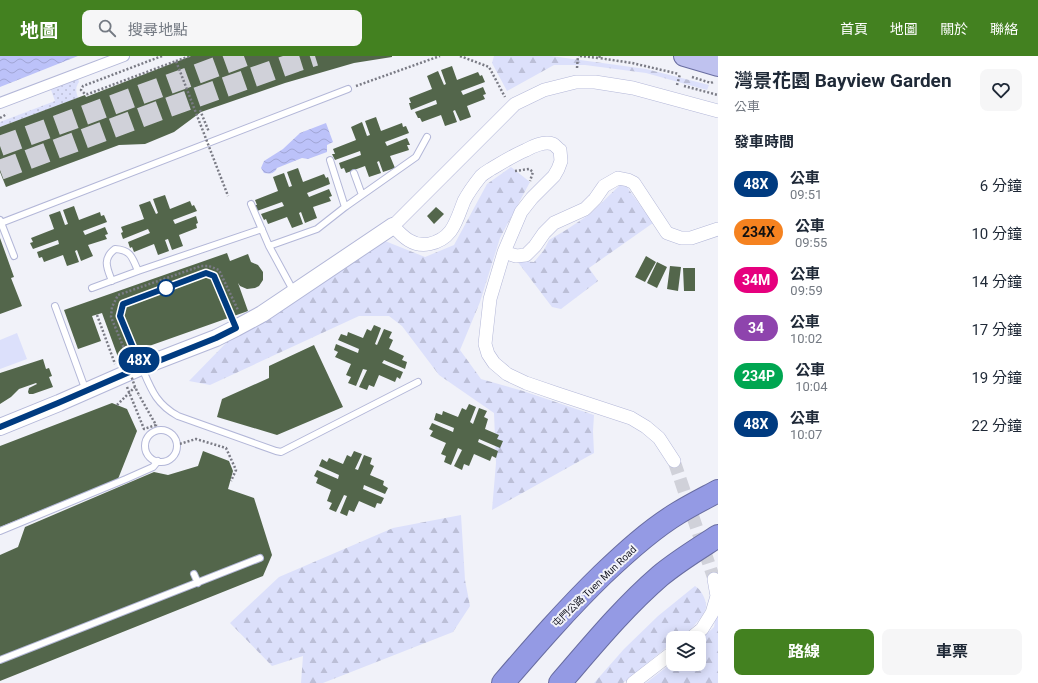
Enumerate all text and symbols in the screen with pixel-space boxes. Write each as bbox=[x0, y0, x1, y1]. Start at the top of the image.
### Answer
search box bbox=[82, 10, 362, 46]
icon: search bbox=[96, 17, 118, 39]
text: 地圖 bbox=[20, 19, 58, 42]
text: 搜尋地點 bbox=[128, 21, 188, 39]
text: 首頁 bbox=[840, 21, 868, 37]
text: 地圖 bbox=[890, 21, 918, 37]
text: 關於 bbox=[940, 21, 968, 37]
text: 聯絡 bbox=[990, 21, 1018, 37]
text: 灣景花園 Bayview Garden bbox=[734, 69, 952, 92]
button: heart bbox=[980, 69, 1022, 111]
text: 公車 bbox=[734, 99, 760, 114]
text: 發車時間 bbox=[734, 133, 794, 151]
text: 公車 bbox=[790, 169, 820, 187]
text: 48X bbox=[744, 176, 768, 192]
text: 6 分鐘 bbox=[980, 177, 1022, 195]
text: 09:51 bbox=[790, 187, 822, 202]
text: 公車 bbox=[795, 217, 825, 235]
text: 234X bbox=[742, 224, 775, 240]
text: 10 分鐘 bbox=[971, 225, 1022, 243]
text: 09:55 bbox=[795, 235, 827, 250]
text: 公車 bbox=[790, 265, 820, 283]
text: 34M bbox=[742, 272, 770, 288]
text: 14 分鐘 bbox=[971, 273, 1022, 291]
unlabelled marker bbox=[157, 279, 175, 297]
text: 09:59 bbox=[790, 283, 823, 298]
text: 公車 bbox=[790, 313, 820, 331]
text: 34 bbox=[748, 320, 764, 336]
text: 17 分鐘 bbox=[971, 321, 1022, 339]
text: 10:02 bbox=[790, 331, 822, 346]
line badge: 48X bbox=[116, 347, 162, 373]
text: 48X bbox=[127, 352, 151, 368]
text: 公車 bbox=[795, 361, 825, 379]
text: 234P bbox=[742, 368, 775, 384]
text: 19 分鐘 bbox=[971, 369, 1022, 387]
text: 10:04 bbox=[795, 379, 828, 394]
text: 公車 bbox=[790, 409, 820, 427]
text: 48X bbox=[744, 416, 768, 432]
text: 22 分鐘 bbox=[971, 417, 1022, 435]
text: 10:07 bbox=[790, 427, 822, 442]
street label: 屯門公路 Tuen Mun Road bbox=[550, 544, 638, 629]
button: 路線 bbox=[734, 629, 874, 675]
button: 車票 bbox=[882, 629, 1022, 675]
map controls bbox=[666, 631, 706, 671]
button: layers bbox=[666, 631, 706, 671]

